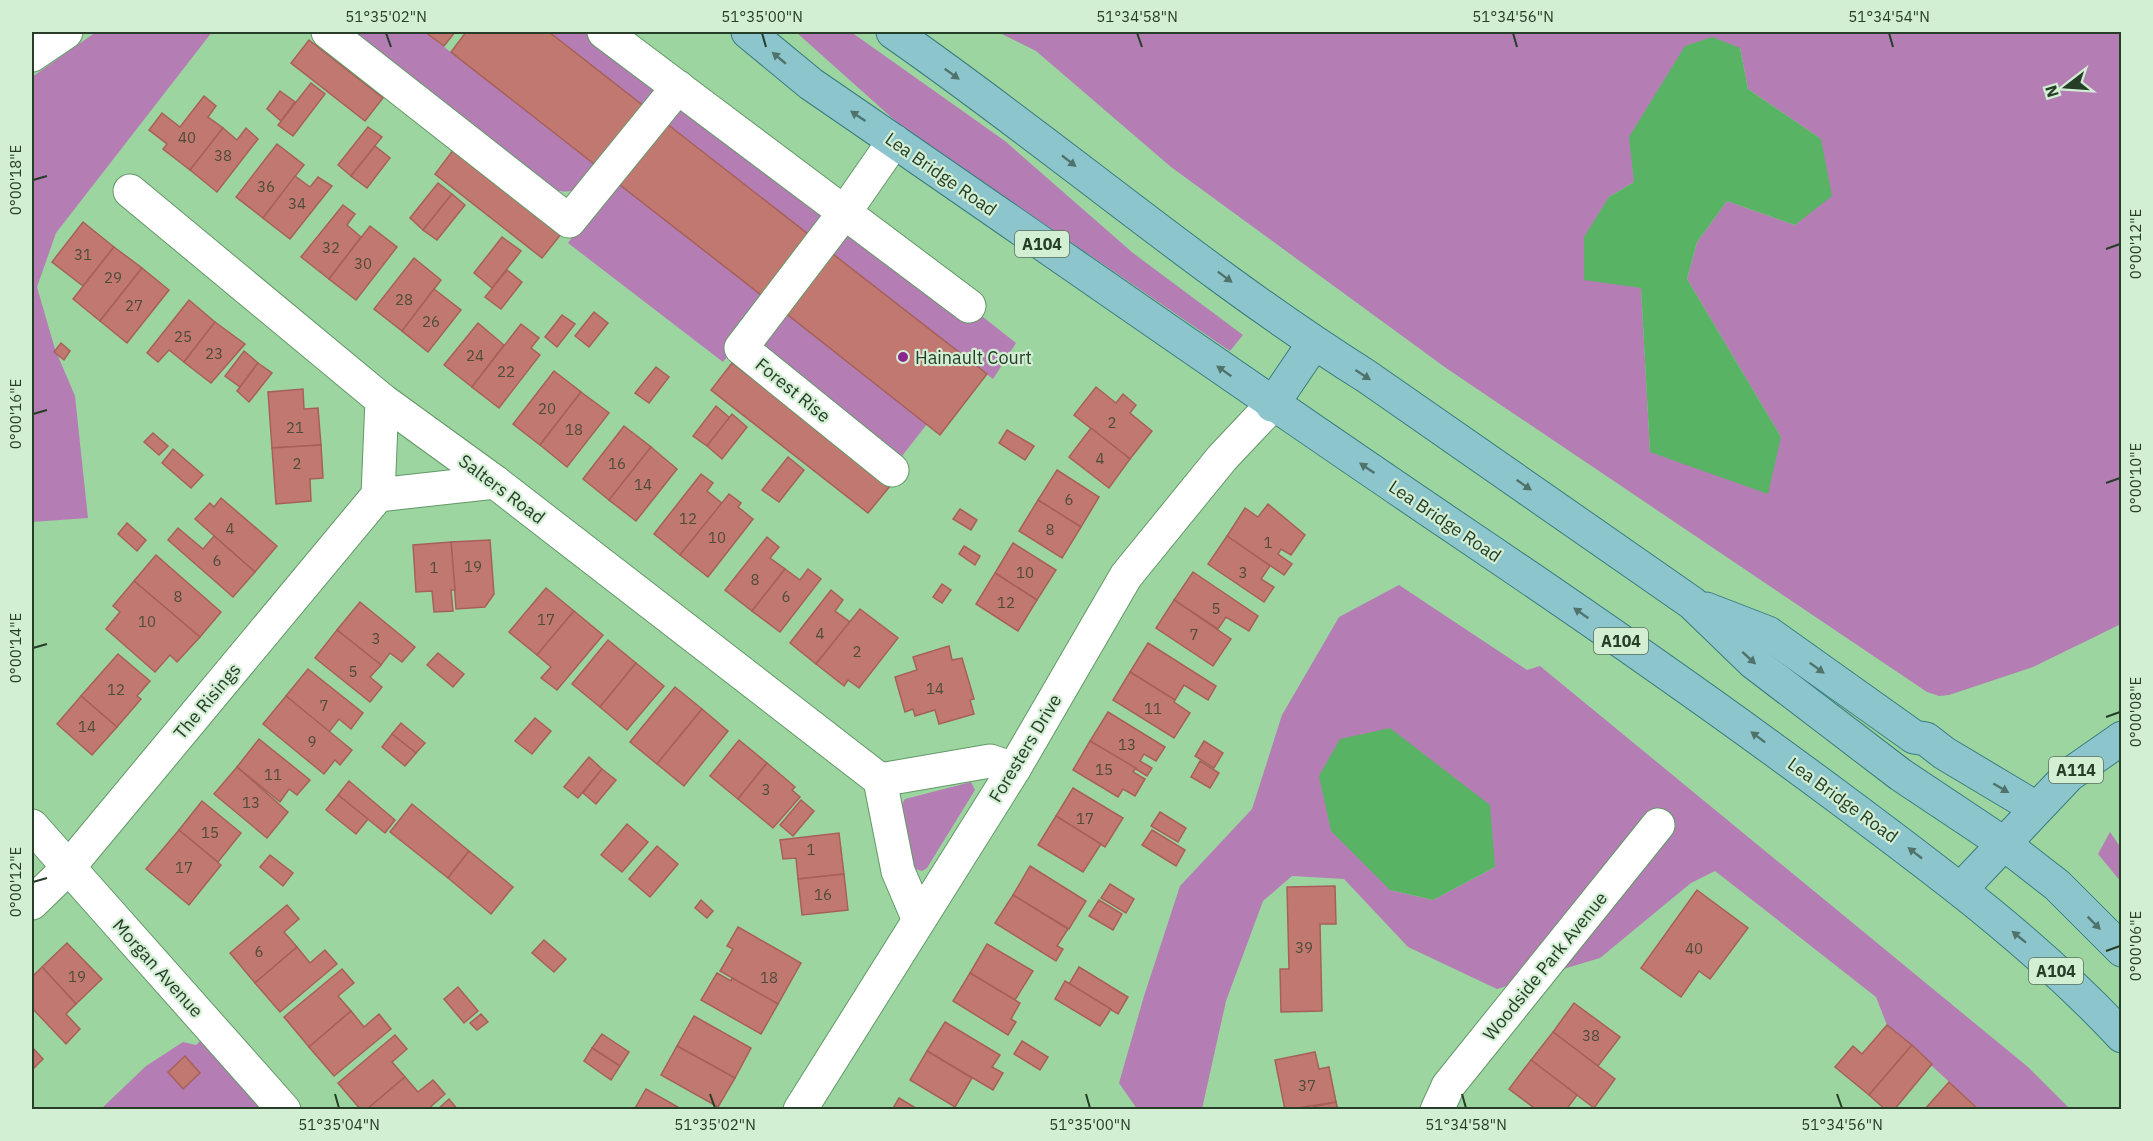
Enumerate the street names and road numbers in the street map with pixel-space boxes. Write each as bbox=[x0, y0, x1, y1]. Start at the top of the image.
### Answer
street label: Lea Bridge Road bbox=[881, 127, 1001, 221]
road number: A104 bbox=[1015, 231, 1069, 257]
street label: Forest Rise bbox=[751, 353, 835, 427]
street label: Salters Road bbox=[454, 449, 550, 529]
street label: Lea Bridge Road bbox=[1384, 475, 1506, 567]
road number: A104 bbox=[1594, 628, 1648, 654]
street label: The Risings bbox=[168, 658, 246, 744]
street label: Foresters Drive bbox=[984, 690, 1066, 806]
street label: Lea Bridge Road bbox=[1783, 752, 1903, 848]
road number: A114 bbox=[2049, 757, 2103, 783]
street label: Woodside Park Avenue bbox=[1478, 887, 1612, 1045]
street label: Morgan Avenue bbox=[108, 914, 208, 1022]
road number: A104 bbox=[2029, 958, 2083, 984]

